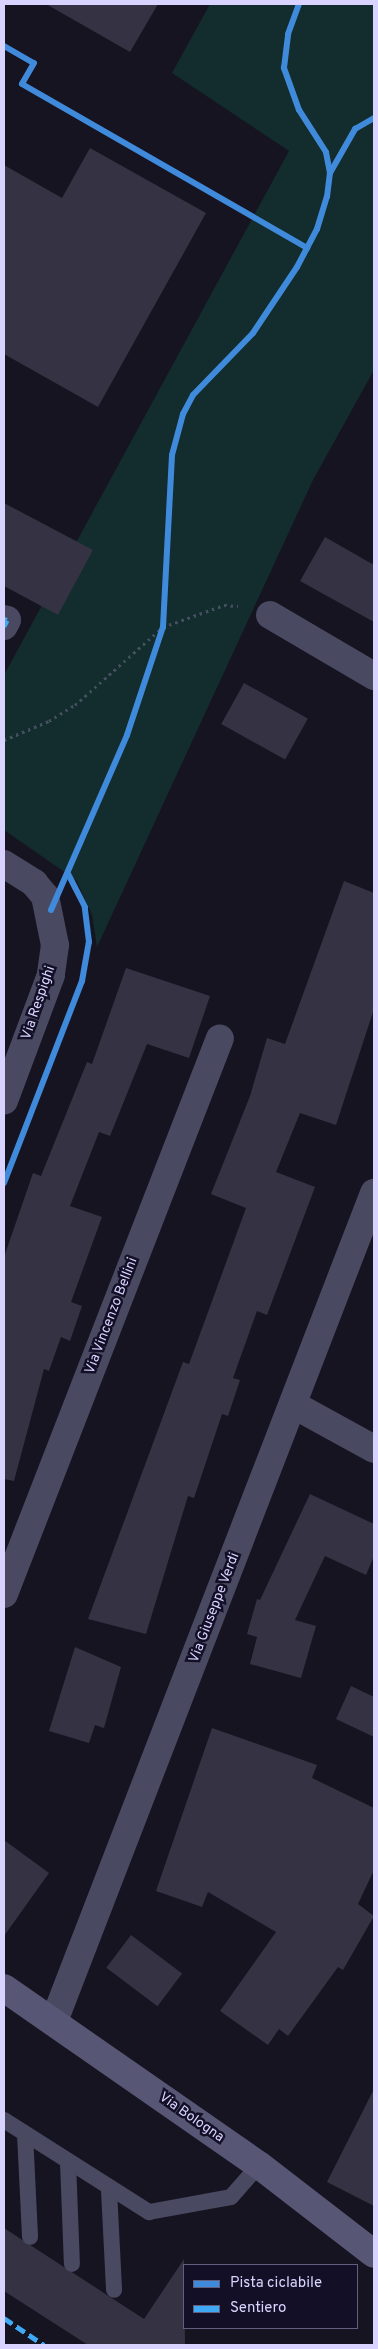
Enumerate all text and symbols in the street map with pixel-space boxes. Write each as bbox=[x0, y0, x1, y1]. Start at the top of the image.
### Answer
street label: Via Respighi bbox=[19, 964, 59, 1042]
street label: Via Vincenzo Bellini bbox=[82, 1255, 142, 1377]
street label: Via Giuseppe Verdi bbox=[186, 1550, 244, 1666]
street label: Via Bologna bbox=[155, 2089, 227, 2147]
legend bbox=[183, 2264, 358, 2329]
text: Pista ciclabile bbox=[230, 2274, 322, 2293]
text: Sentiero bbox=[230, 2299, 286, 2318]

